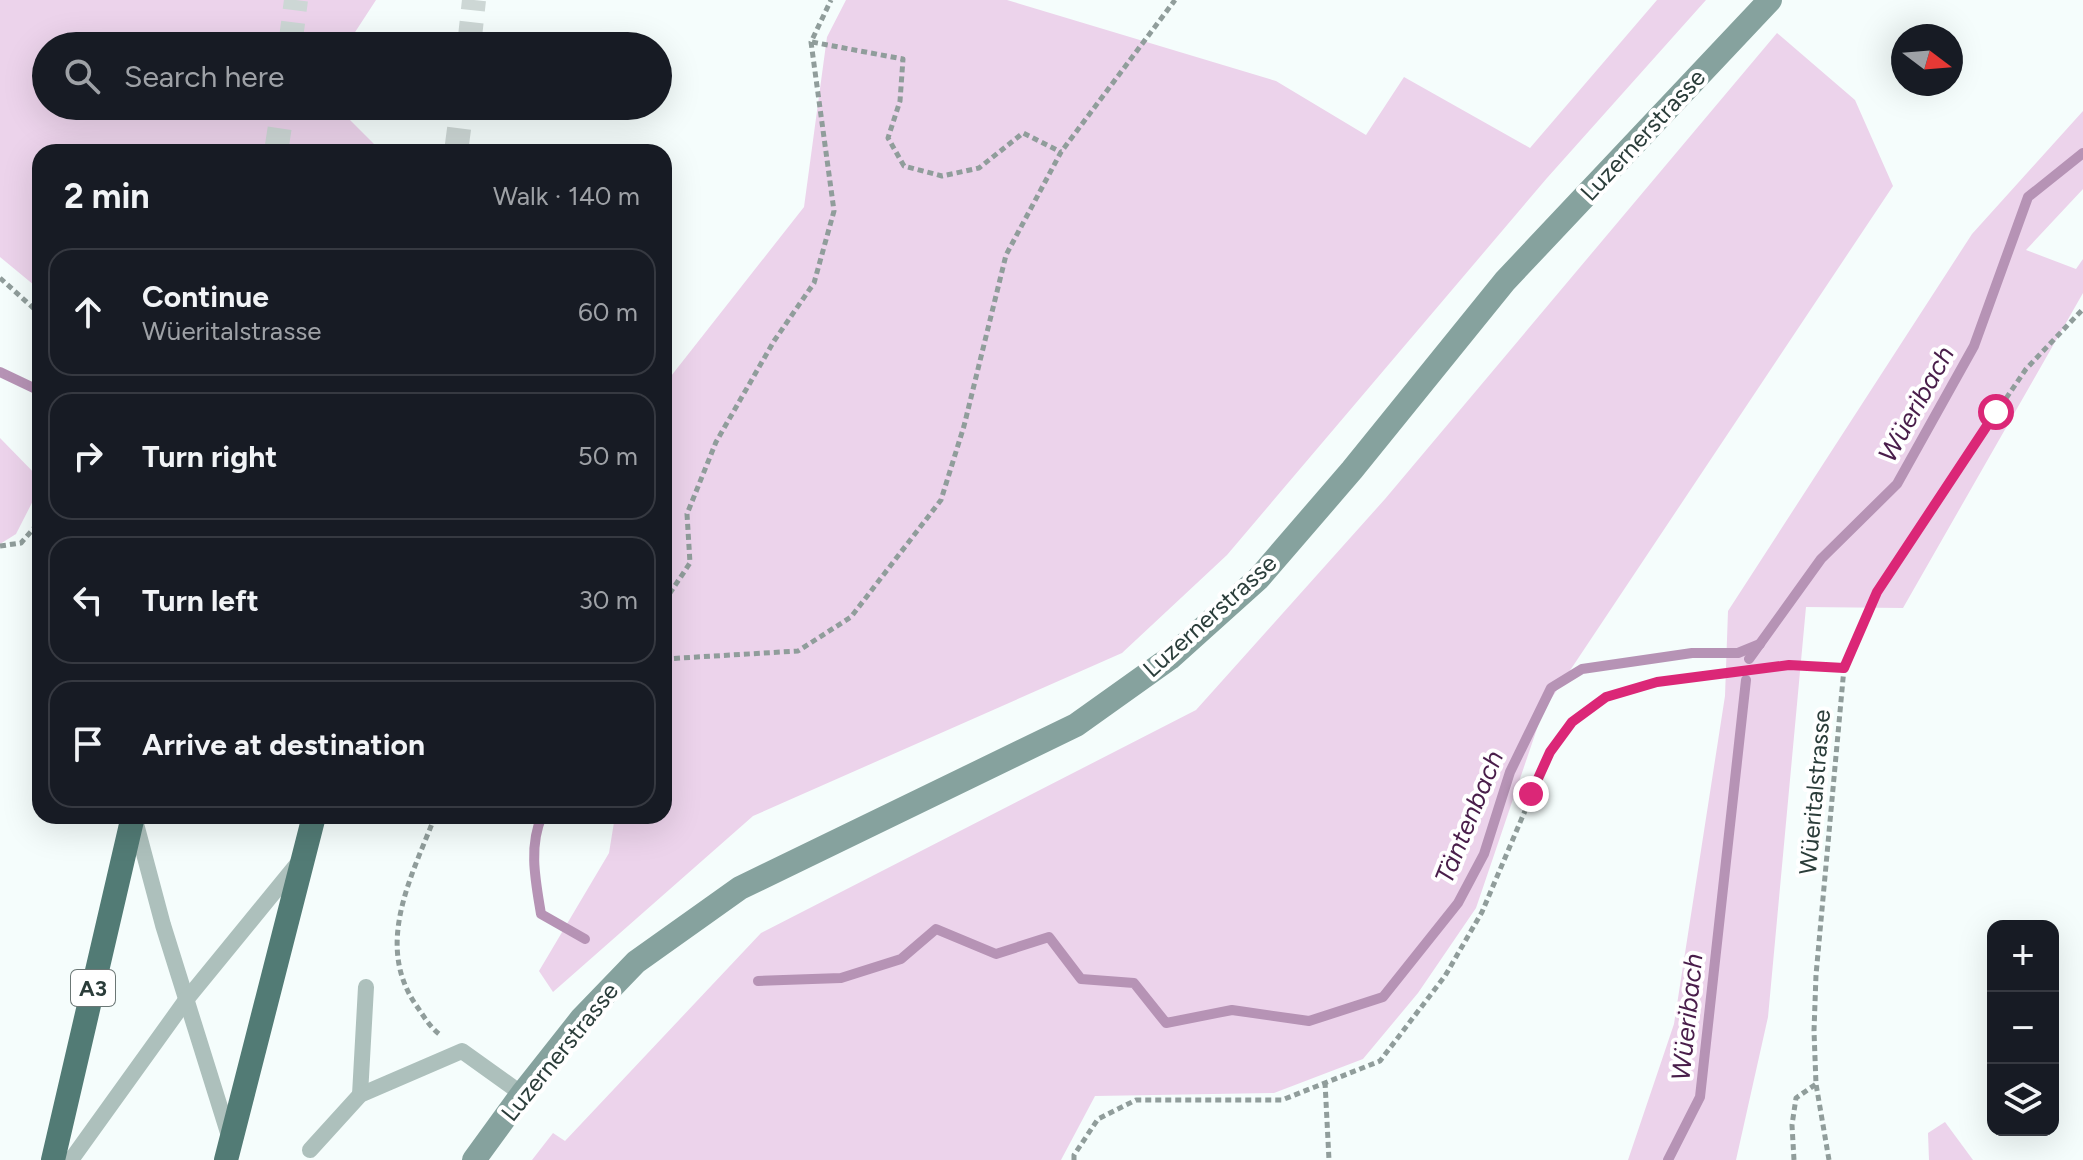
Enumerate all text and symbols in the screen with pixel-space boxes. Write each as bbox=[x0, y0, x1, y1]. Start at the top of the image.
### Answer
north arrow bbox=[1891, 24, 1963, 96]
search box bbox=[32, 32, 672, 120]
icon: search bbox=[60, 54, 104, 98]
text: Search here bbox=[124, 58, 284, 95]
street label: Luzernerstrasse bbox=[1574, 63, 1711, 207]
text: 2 min bbox=[64, 176, 150, 217]
text: Walk · 140 m bbox=[493, 180, 640, 212]
text: Continue bbox=[142, 278, 269, 315]
icon: ahead bbox=[66, 290, 110, 334]
text: 60 m bbox=[578, 296, 638, 328]
text: Wüeritalstrasse bbox=[142, 315, 322, 347]
water label: Wüeribach bbox=[1871, 340, 1961, 468]
route start bbox=[1978, 394, 2014, 430]
icon: right bbox=[66, 434, 110, 478]
text: Turn right bbox=[142, 438, 277, 475]
text: 50 m bbox=[578, 440, 638, 472]
street label: Luzernerstrasse bbox=[1137, 548, 1282, 683]
icon: left bbox=[66, 578, 110, 622]
text: Turn left bbox=[142, 582, 259, 619]
text: 30 m bbox=[579, 584, 638, 616]
street label: Wüeritalstrasse bbox=[1793, 708, 1836, 876]
icon: arrive bbox=[66, 722, 110, 766]
text: Arrive at destination bbox=[142, 726, 425, 763]
water label: Täntenbach bbox=[1428, 746, 1510, 888]
route end bbox=[1513, 776, 1549, 812]
map controls bbox=[1987, 920, 2059, 1136]
button: + bbox=[1987, 920, 2059, 992]
water label: Wüeribach bbox=[1664, 952, 1710, 1082]
road number: A3 bbox=[71, 970, 115, 1006]
street label: Luzernerstrasse bbox=[495, 977, 624, 1127]
button: − bbox=[1987, 992, 2059, 1064]
button: layers bbox=[1987, 1064, 2059, 1136]

